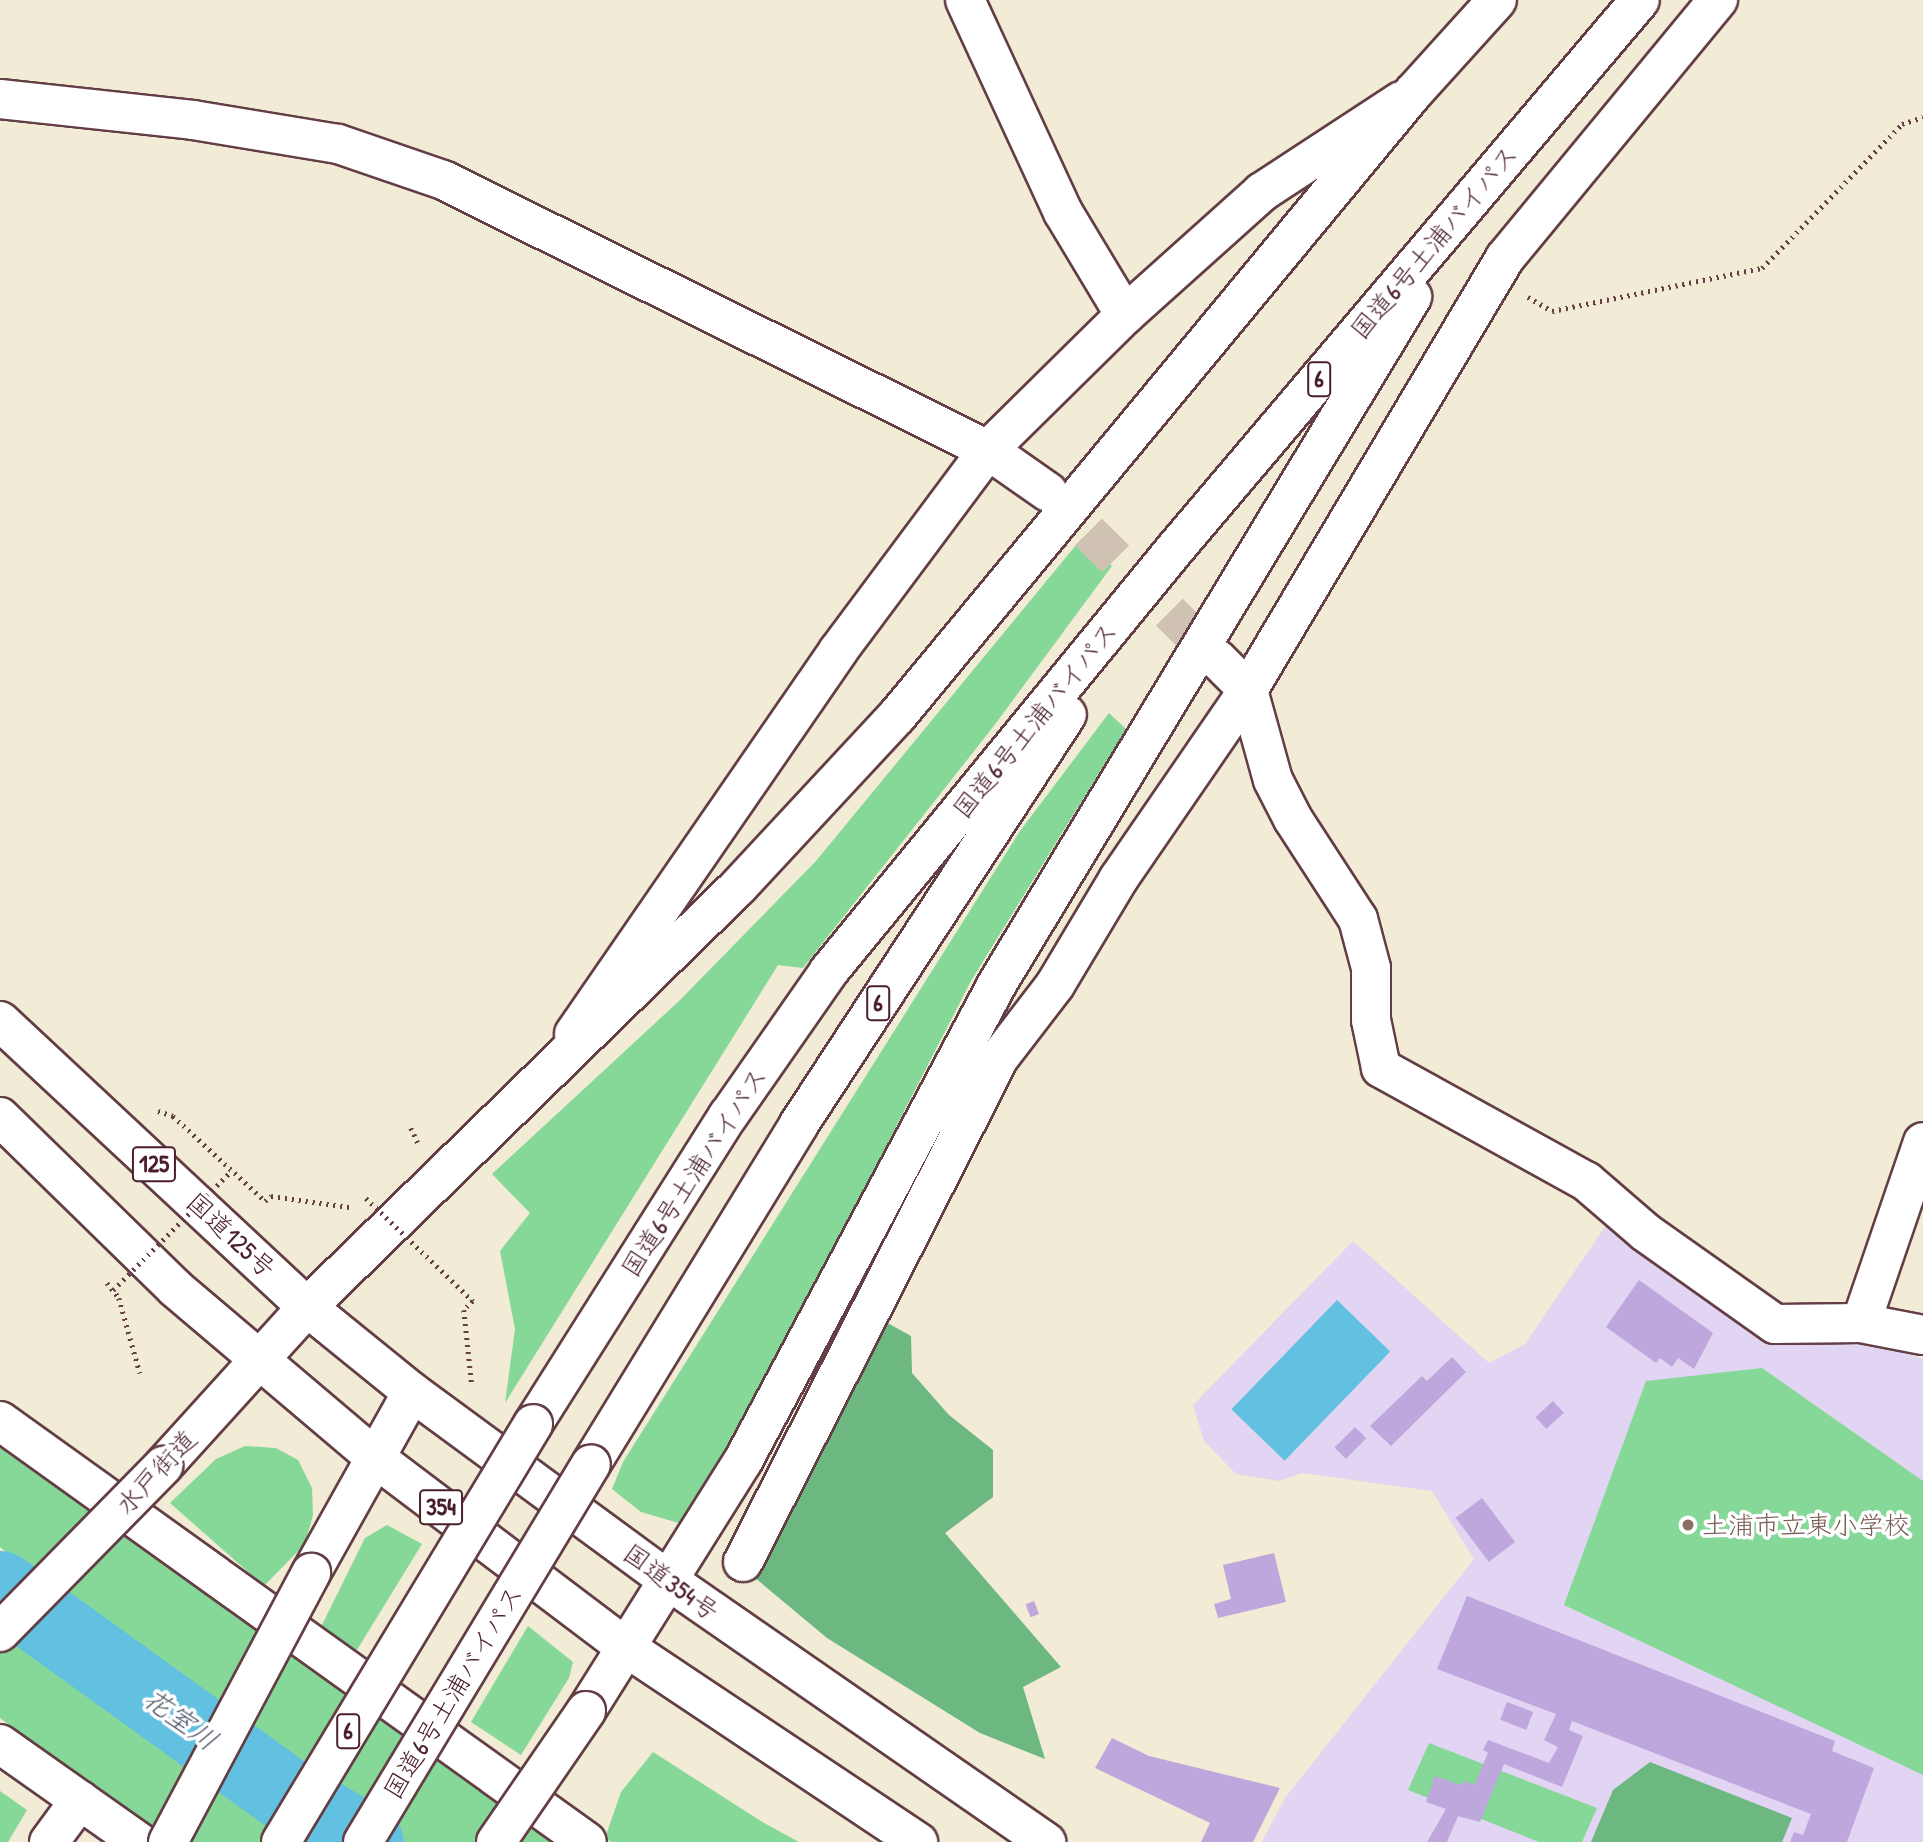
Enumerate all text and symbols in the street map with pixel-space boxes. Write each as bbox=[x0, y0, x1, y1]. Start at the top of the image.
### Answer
street label: 国道6号土浦バイパス bbox=[1344, 138, 1524, 346]
road number: 6 bbox=[1307, 358, 1331, 400]
street label: 国道6号土浦バイパス bbox=[946, 615, 1124, 825]
road number: 6 bbox=[866, 982, 890, 1023]
street label: 国道6号土浦バイパス bbox=[614, 1061, 774, 1283]
road number: 125 bbox=[131, 1144, 177, 1184]
street label: 国道125号 bbox=[180, 1186, 282, 1284]
street label: 水戸街道 bbox=[109, 1423, 203, 1521]
road number: 354 bbox=[418, 1486, 464, 1527]
place label: 土浦市立東小学校 bbox=[1702, 1509, 1910, 1541]
marker: 土浦市立東小学校 bbox=[1680, 1517, 1696, 1533]
street label: 国道354号 bbox=[617, 1537, 725, 1627]
street label: 国道6号土浦バイパス bbox=[377, 1579, 529, 1805]
water label: 花室川 bbox=[137, 1681, 225, 1757]
road number: 6 bbox=[336, 1710, 360, 1751]

